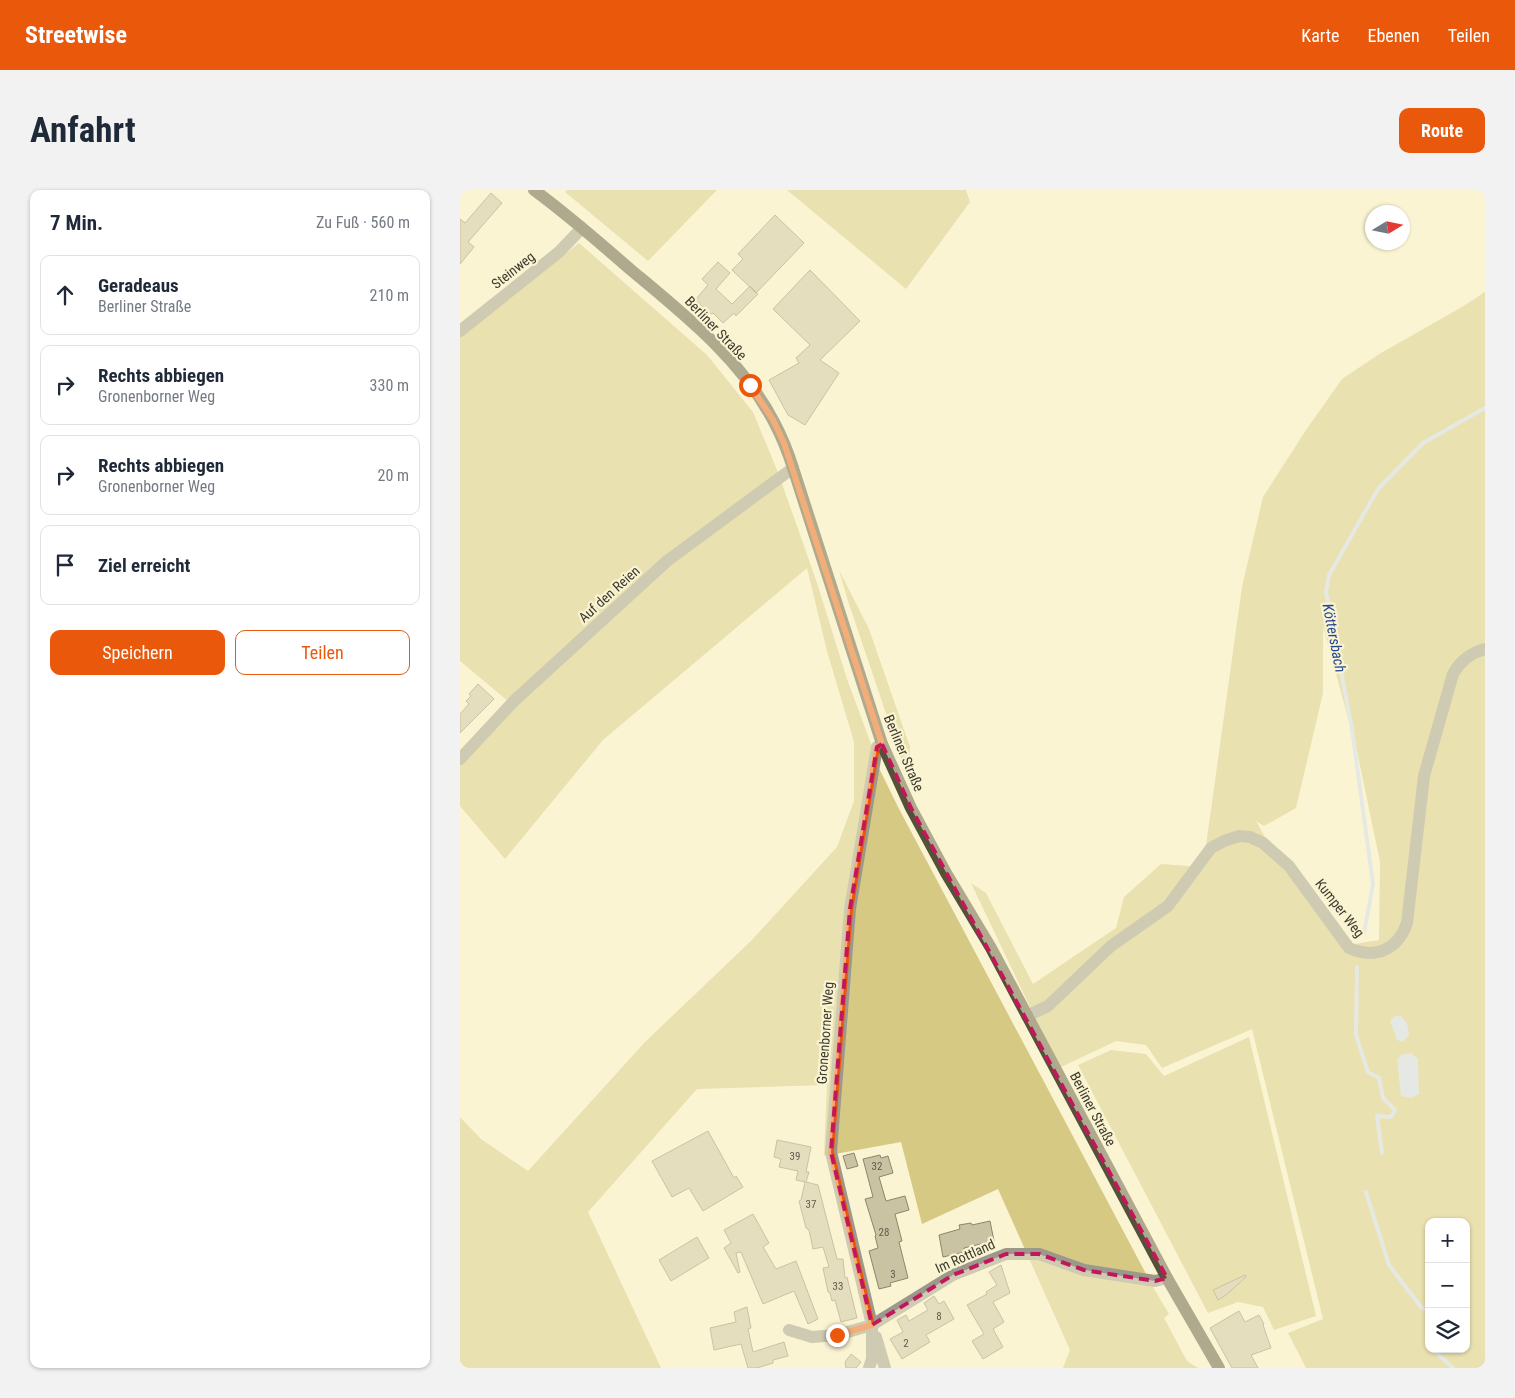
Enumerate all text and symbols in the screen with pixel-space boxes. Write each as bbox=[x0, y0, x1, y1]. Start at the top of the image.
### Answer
text: Streetwise bbox=[25, 21, 127, 49]
text: Karte bbox=[1301, 25, 1340, 46]
text: Ebenen bbox=[1368, 25, 1420, 46]
text: Teilen bbox=[1448, 25, 1490, 46]
button: Route bbox=[1399, 108, 1485, 153]
text: Anfahrt bbox=[30, 110, 136, 151]
north arrow bbox=[1365, 205, 1410, 250]
text: 7 Min. bbox=[50, 211, 103, 235]
text: Zu Fuß · 560 m bbox=[316, 213, 410, 232]
street label: Steinweg bbox=[488, 248, 538, 292]
text: Geradeaus bbox=[98, 274, 179, 297]
icon: ahead bbox=[51, 281, 79, 309]
text: 210 m bbox=[370, 286, 409, 305]
street label: Berliner Straße bbox=[682, 293, 750, 363]
text: Berliner Straße bbox=[98, 297, 191, 316]
text: Rechts abbiegen bbox=[98, 364, 224, 387]
icon: right bbox=[51, 371, 79, 399]
route start bbox=[739, 374, 762, 397]
text: 330 m bbox=[370, 376, 409, 395]
text: Gronenborner Weg bbox=[98, 387, 215, 406]
text: Rechts abbiegen bbox=[98, 454, 224, 477]
icon: right bbox=[51, 461, 79, 489]
text: 20 m bbox=[377, 466, 409, 485]
text: Gronenborner Weg bbox=[98, 477, 215, 496]
icon: arrive bbox=[51, 551, 79, 579]
text: Ziel erreicht bbox=[98, 554, 190, 577]
street label: Auf den Reien bbox=[575, 562, 643, 626]
water label: Köttersbach bbox=[1319, 602, 1349, 674]
button: Speichern bbox=[50, 630, 225, 675]
button: Teilen bbox=[235, 630, 410, 675]
street label: Berliner Straße bbox=[881, 712, 927, 794]
street label: Kumper Weg bbox=[1312, 876, 1368, 940]
street label: Gronenborner Weg bbox=[813, 981, 837, 1085]
street label: Berliner Straße bbox=[1067, 1069, 1119, 1149]
house number: 39 bbox=[790, 1150, 800, 1163]
house number: 32 bbox=[872, 1160, 882, 1173]
house number: 37 bbox=[806, 1198, 816, 1211]
map controls bbox=[1425, 1218, 1470, 1353]
button: + bbox=[1425, 1218, 1470, 1263]
house number: 28 bbox=[879, 1226, 889, 1239]
street label: Im Rottland bbox=[933, 1236, 997, 1276]
button: − bbox=[1425, 1263, 1470, 1308]
house number: 3 bbox=[890, 1268, 896, 1281]
house number: 33 bbox=[833, 1280, 843, 1293]
button: layers bbox=[1425, 1308, 1470, 1353]
house number: 8 bbox=[936, 1310, 942, 1323]
route end bbox=[826, 1324, 849, 1347]
house number: 2 bbox=[903, 1337, 909, 1350]

